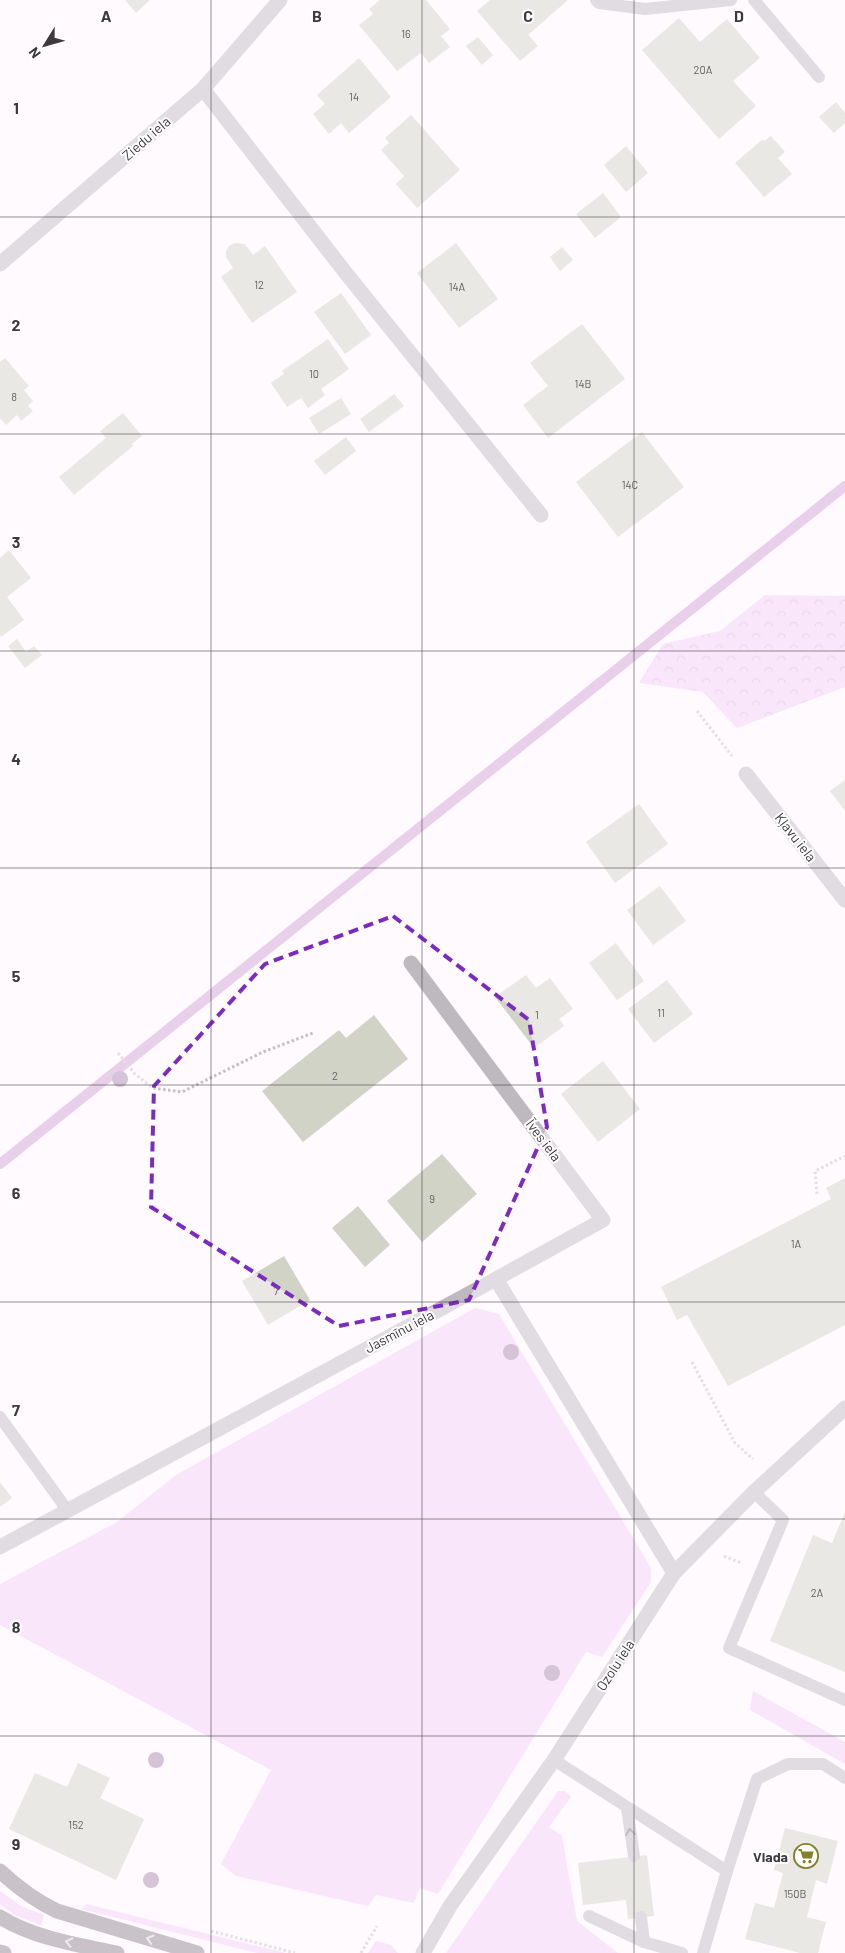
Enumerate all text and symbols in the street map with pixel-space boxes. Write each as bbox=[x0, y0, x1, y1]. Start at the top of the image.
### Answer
text: A bbox=[101, 6, 112, 25]
text: B bbox=[312, 6, 322, 25]
text: C bbox=[523, 6, 533, 25]
text: D bbox=[734, 6, 744, 25]
north arrow bbox=[20, 20, 70, 70]
house number: 16 bbox=[401, 27, 411, 40]
text: N bbox=[25, 44, 44, 62]
house number: 20A bbox=[694, 63, 713, 76]
house number: 14 bbox=[349, 90, 359, 103]
text: 1 bbox=[13, 98, 19, 117]
street label: Ziedu iela bbox=[119, 113, 173, 163]
house number: 12 bbox=[254, 278, 264, 291]
house number: 14A bbox=[449, 280, 466, 293]
text: 2 bbox=[12, 315, 21, 334]
house number: 10 bbox=[309, 367, 319, 380]
house number: 14B bbox=[575, 377, 592, 390]
house number: 8 bbox=[11, 390, 17, 403]
house number: 14C bbox=[622, 478, 638, 491]
text: 3 bbox=[12, 532, 20, 551]
text: 4 bbox=[11, 749, 21, 768]
street label: Kļavu iela bbox=[772, 809, 820, 865]
text: 5 bbox=[12, 966, 21, 985]
house number: 11 bbox=[657, 1006, 665, 1019]
house number: 1 bbox=[535, 1008, 539, 1021]
house number: 2 bbox=[332, 1069, 338, 1082]
street label: Īves iela bbox=[522, 1115, 565, 1164]
text: 6 bbox=[12, 1183, 21, 1202]
house number: 9 bbox=[429, 1192, 435, 1205]
house number: 1A bbox=[791, 1237, 802, 1250]
house number: 7 bbox=[273, 1284, 279, 1297]
street label: Jasmīnu iela bbox=[362, 1306, 436, 1356]
text: 7 bbox=[12, 1400, 20, 1419]
house number: 2A bbox=[811, 1586, 824, 1599]
text: 8 bbox=[12, 1617, 21, 1636]
street label: Ozolu iela bbox=[592, 1636, 638, 1694]
house number: 152 bbox=[68, 1818, 84, 1831]
one-way arrow bbox=[626, 1828, 636, 1836]
text: 9 bbox=[12, 1834, 20, 1853]
supermarket icon: Viada bbox=[793, 1843, 819, 1869]
place label: Viada bbox=[753, 1848, 788, 1865]
house number: 150B bbox=[784, 1887, 806, 1900]
one-way arrow bbox=[146, 1934, 154, 1944]
one-way arrow bbox=[65, 1937, 74, 1948]

